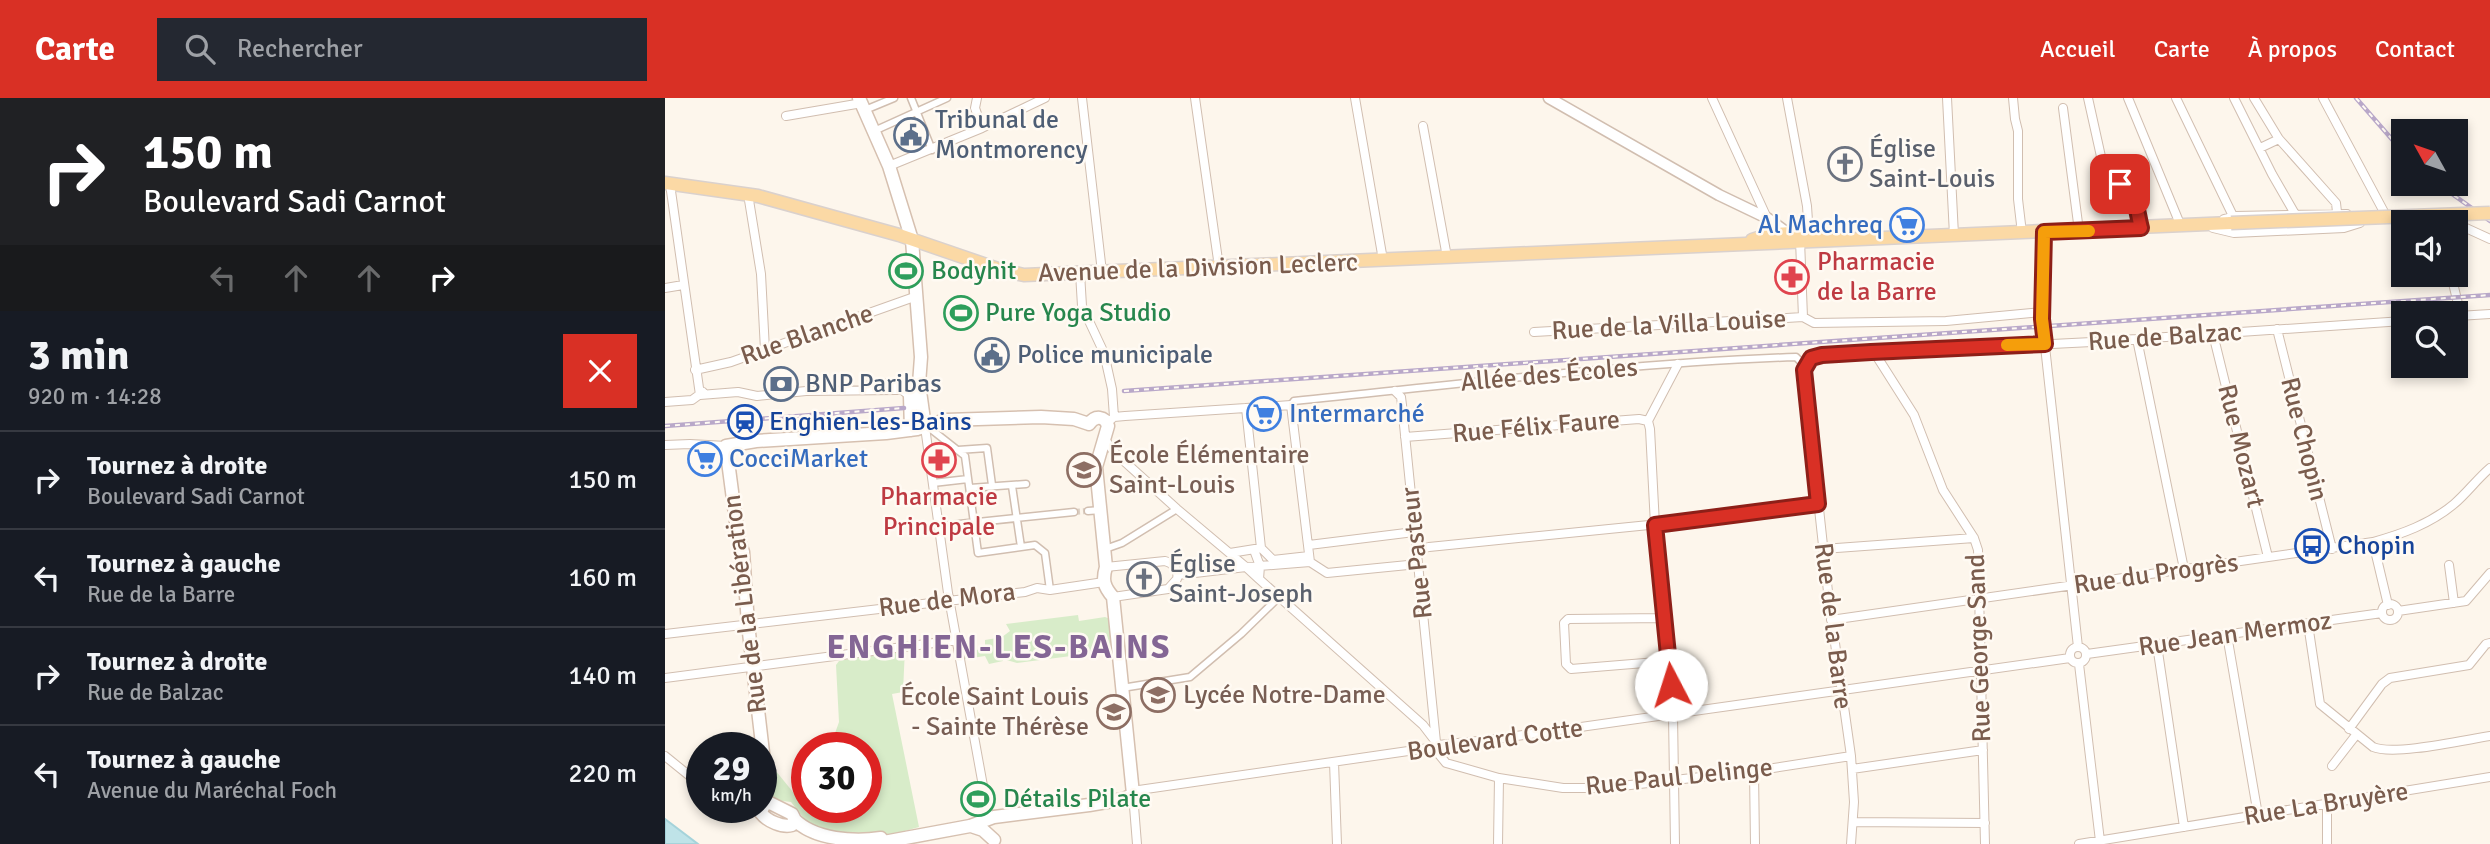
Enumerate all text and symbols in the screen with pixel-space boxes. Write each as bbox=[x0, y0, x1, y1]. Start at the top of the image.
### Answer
search box bbox=[157, 18, 647, 81]
text: Carte bbox=[35, 29, 115, 70]
icon: search bbox=[181, 30, 219, 68]
text: Rechercher bbox=[237, 33, 363, 65]
text: Accueil bbox=[2040, 34, 2116, 64]
text: Carte bbox=[2154, 34, 2210, 64]
text: À propos bbox=[2248, 34, 2337, 64]
text: Contact bbox=[2375, 34, 2455, 64]
place label: Tribunal de Montmorency bbox=[935, 104, 1088, 166]
public building icon: Tribunal de Montmorency bbox=[892, 116, 930, 154]
north arrow bbox=[2391, 119, 2467, 196]
map controls bbox=[2391, 119, 2468, 378]
text: 150 m bbox=[143, 122, 273, 182]
icon: right bbox=[28, 126, 119, 217]
place label: Église Saint-Louis bbox=[1869, 133, 1995, 195]
church icon: Église Saint-Louis bbox=[1826, 145, 1864, 183]
pin bbox=[2090, 154, 2150, 214]
icon: arrive bbox=[2101, 165, 2139, 203]
text: Boulevard Sadi Carnot bbox=[143, 182, 446, 221]
supermarket icon: Al Machreq bbox=[1888, 206, 1926, 244]
place label: Al Machreq bbox=[1758, 209, 1883, 241]
button: sound bbox=[2391, 210, 2468, 287]
street label: Avenue de la Division Leclerc bbox=[1037, 246, 1359, 290]
place label: Pharmacie de la Barre bbox=[1817, 246, 1937, 308]
sports icon: Bodyhit bbox=[887, 252, 925, 290]
place label: Bodyhit bbox=[931, 255, 1016, 287]
pharmacy icon: Pharmacie de la Barre bbox=[1773, 258, 1811, 296]
icon: left bbox=[204, 259, 242, 297]
icon: ahead bbox=[277, 259, 315, 297]
icon: ahead bbox=[350, 259, 388, 297]
icon: right bbox=[423, 259, 461, 297]
sports icon: Pure Yoga Studio bbox=[942, 294, 980, 332]
street label: Rue Blanche bbox=[736, 297, 878, 373]
place label: Pure Yoga Studio bbox=[985, 297, 1171, 329]
button: search bbox=[2391, 301, 2468, 378]
street label: Rue de la Villa Louise bbox=[1551, 303, 1787, 347]
street label: Rue de Balzac bbox=[2087, 316, 2243, 358]
text: 3 min bbox=[28, 330, 129, 381]
button: close bbox=[563, 334, 637, 408]
public building icon: Police municipale bbox=[973, 336, 1011, 374]
place label: Police municipale bbox=[1017, 339, 1213, 371]
street label: Allée des Écoles bbox=[1459, 351, 1639, 399]
bank icon: BNP Paribas bbox=[762, 365, 800, 403]
place label: BNP Paribas bbox=[805, 368, 942, 400]
street label: Rue Chopin bbox=[2273, 374, 2335, 504]
street label: Rue Mozart bbox=[2210, 381, 2272, 511]
text: 920 m · 14:28 bbox=[28, 382, 162, 411]
supermarket icon: Intermarché bbox=[1245, 395, 1283, 433]
place label: Intermarché bbox=[1289, 398, 1425, 430]
station icon: Enghien-les-Bains bbox=[726, 403, 764, 441]
street label: Rue Félix Faure bbox=[1451, 404, 1621, 450]
place label: Enghien-les-Bains bbox=[769, 406, 972, 438]
place label: École Élémentaire Saint-Louis bbox=[1109, 439, 1310, 501]
supermarket icon: CocciMarket bbox=[686, 440, 724, 478]
pharmacy icon: Pharmacie Principale bbox=[920, 441, 958, 479]
place label: CocciMarket bbox=[729, 443, 868, 475]
text: Tournez à droite bbox=[87, 450, 267, 482]
school or university icon: École Élémentaire Saint-Louis bbox=[1065, 451, 1103, 489]
icon: right bbox=[28, 461, 66, 499]
text: 150 m bbox=[568, 464, 637, 496]
place label: Pharmacie Principale bbox=[880, 481, 998, 543]
text: Boulevard Sadi Carnot bbox=[87, 482, 305, 511]
street label: Rue Pasteur bbox=[1394, 485, 1440, 620]
street label: Rue de la Libération bbox=[716, 493, 774, 715]
bus stop icon: Chopin bbox=[2293, 527, 2331, 565]
place label: Chopin bbox=[2337, 530, 2415, 562]
street label: Rue de la Barre bbox=[1807, 541, 1859, 711]
street label: Rue du Progrès bbox=[2072, 547, 2240, 601]
text: Tournez à gauche bbox=[87, 548, 281, 580]
place label: Église Saint-Joseph bbox=[1169, 548, 1313, 610]
street label: Rue George Sand bbox=[1960, 553, 1998, 743]
icon: left bbox=[28, 559, 66, 597]
church icon: Église Saint-Joseph bbox=[1125, 560, 1163, 598]
text: 160 m bbox=[568, 562, 637, 594]
street label: Rue de Mora bbox=[877, 576, 1017, 624]
text: Rue de la Barre bbox=[87, 580, 235, 609]
street label: Rue Jean Mermoz bbox=[2136, 605, 2334, 663]
district label: ENGHIEN-LES-BAINS bbox=[827, 627, 1171, 668]
text: Tournez à droite bbox=[87, 646, 267, 678]
position arrow bbox=[1634, 648, 1708, 722]
icon: right bbox=[28, 657, 66, 695]
text: 140 m bbox=[568, 660, 637, 692]
school or university icon: Lycée Notre-Dame bbox=[1139, 676, 1177, 714]
text: Rue de Balzac bbox=[87, 678, 224, 707]
place label: Lycée Notre-Dame bbox=[1183, 679, 1386, 711]
place label: École Saint Louis - Sainte Thérèse bbox=[900, 681, 1089, 743]
school or university icon: École Saint Louis - Sainte Thérèse bbox=[1095, 693, 1133, 731]
street label: Boulevard Cotte bbox=[1405, 712, 1585, 768]
speed limit sign: 30 bbox=[791, 732, 882, 823]
text: Tournez à gauche bbox=[87, 744, 281, 776]
text: 29 bbox=[713, 747, 750, 790]
street label: Rue Paul Delinge bbox=[1584, 751, 1774, 803]
icon: left bbox=[28, 755, 66, 793]
text: 220 m bbox=[568, 758, 637, 790]
street label: Rue La Bruyère bbox=[2241, 775, 2411, 833]
text: Avenue du Maréchal Foch bbox=[87, 776, 337, 805]
sports icon: Détails Pilate bbox=[959, 780, 997, 818]
place label: Détails Pilate bbox=[1003, 783, 1151, 815]
text: km/h bbox=[711, 784, 752, 806]

